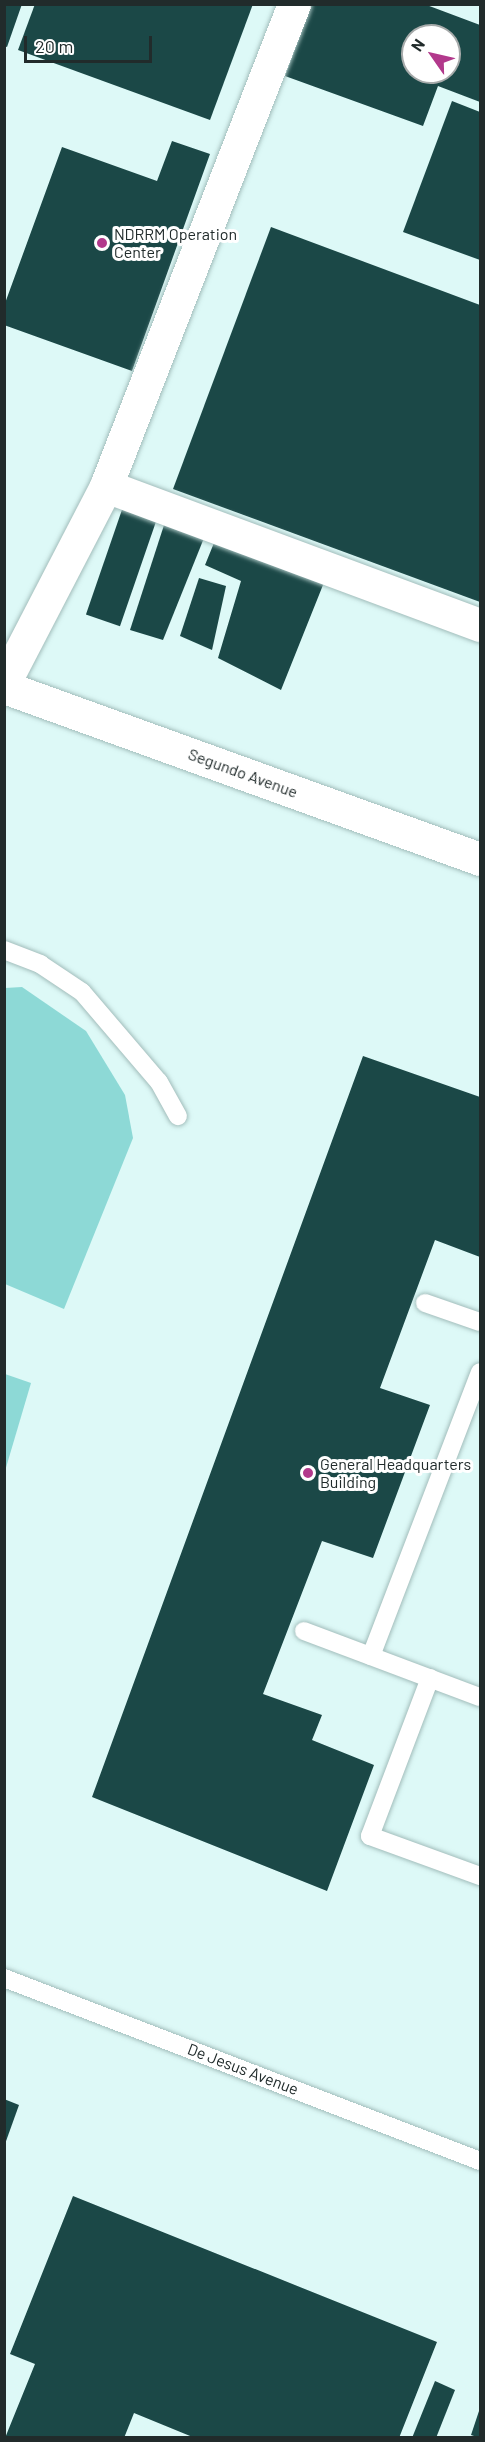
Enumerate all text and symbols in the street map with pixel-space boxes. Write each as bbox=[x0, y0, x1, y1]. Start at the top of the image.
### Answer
scale bar bbox=[27, 24, 154, 62]
north arrow bbox=[401, 24, 461, 84]
text: 20 m bbox=[35, 35, 73, 57]
text: N bbox=[406, 35, 428, 55]
place label: NDRRM Operation Center bbox=[114, 224, 237, 262]
marker: NDRRM Operation Center bbox=[95, 236, 109, 250]
street label: Segundo Avenue bbox=[186, 744, 300, 802]
place label: General Headquarters Building bbox=[320, 1454, 471, 1492]
marker: General Headquarters Building bbox=[301, 1466, 315, 1480]
street label: De Jesus Avenue bbox=[185, 2039, 301, 2099]

